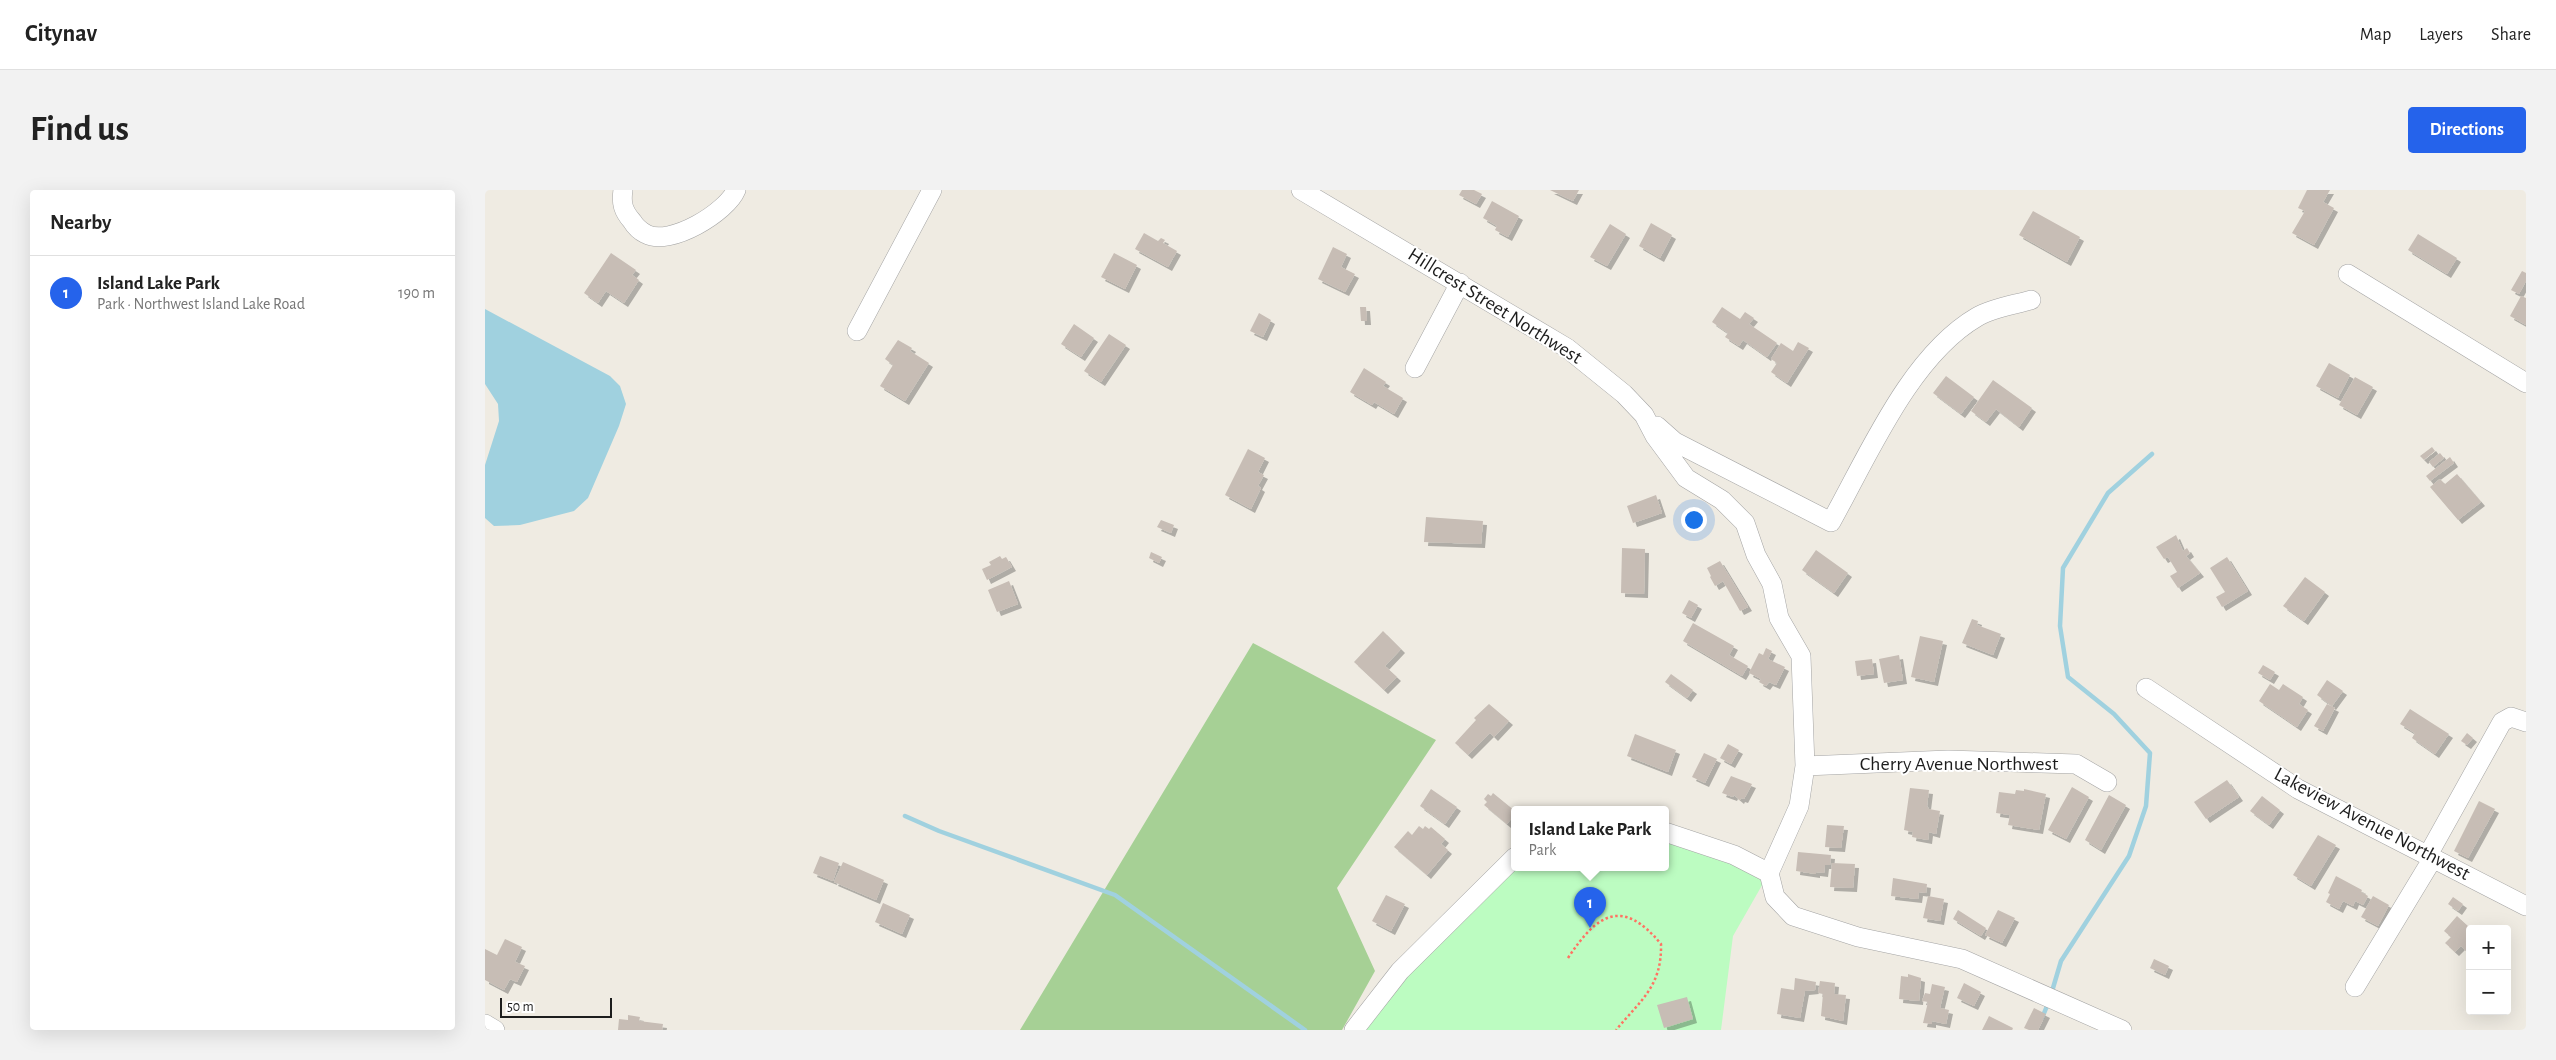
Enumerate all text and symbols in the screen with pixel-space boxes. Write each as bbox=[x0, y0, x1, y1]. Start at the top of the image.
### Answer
text: Citynav bbox=[25, 22, 97, 46]
text: Map bbox=[2360, 26, 2391, 44]
text: Layers bbox=[2419, 26, 2463, 44]
text: Share bbox=[2491, 26, 2531, 44]
button: Directions bbox=[2408, 107, 2526, 153]
text: Find us bbox=[30, 112, 129, 147]
text: Nearby bbox=[50, 212, 111, 233]
street label: Hillcrest Street Northwest bbox=[1404, 244, 1586, 368]
text: Island Lake Park bbox=[97, 274, 220, 293]
text: 1 bbox=[63, 285, 69, 301]
text: 190 m bbox=[398, 285, 435, 301]
text: Park · Northwest Island Lake Road bbox=[97, 296, 305, 312]
your location bbox=[1681, 507, 1707, 533]
street label: Cherry Avenue Northwest bbox=[1860, 754, 2059, 774]
street label: Lakeview Avenue Northwest bbox=[2271, 764, 2474, 884]
popup bbox=[1511, 806, 1669, 871]
text: Island Lake Park bbox=[1529, 820, 1651, 839]
text: Park bbox=[1529, 842, 1556, 858]
pin: 1 bbox=[1574, 887, 1606, 928]
map controls bbox=[2466, 925, 2511, 1015]
button: + bbox=[2466, 925, 2511, 970]
button: − bbox=[2466, 970, 2511, 1015]
scale bar bbox=[500, 995, 613, 1018]
text: 50 m bbox=[507, 1000, 534, 1014]

